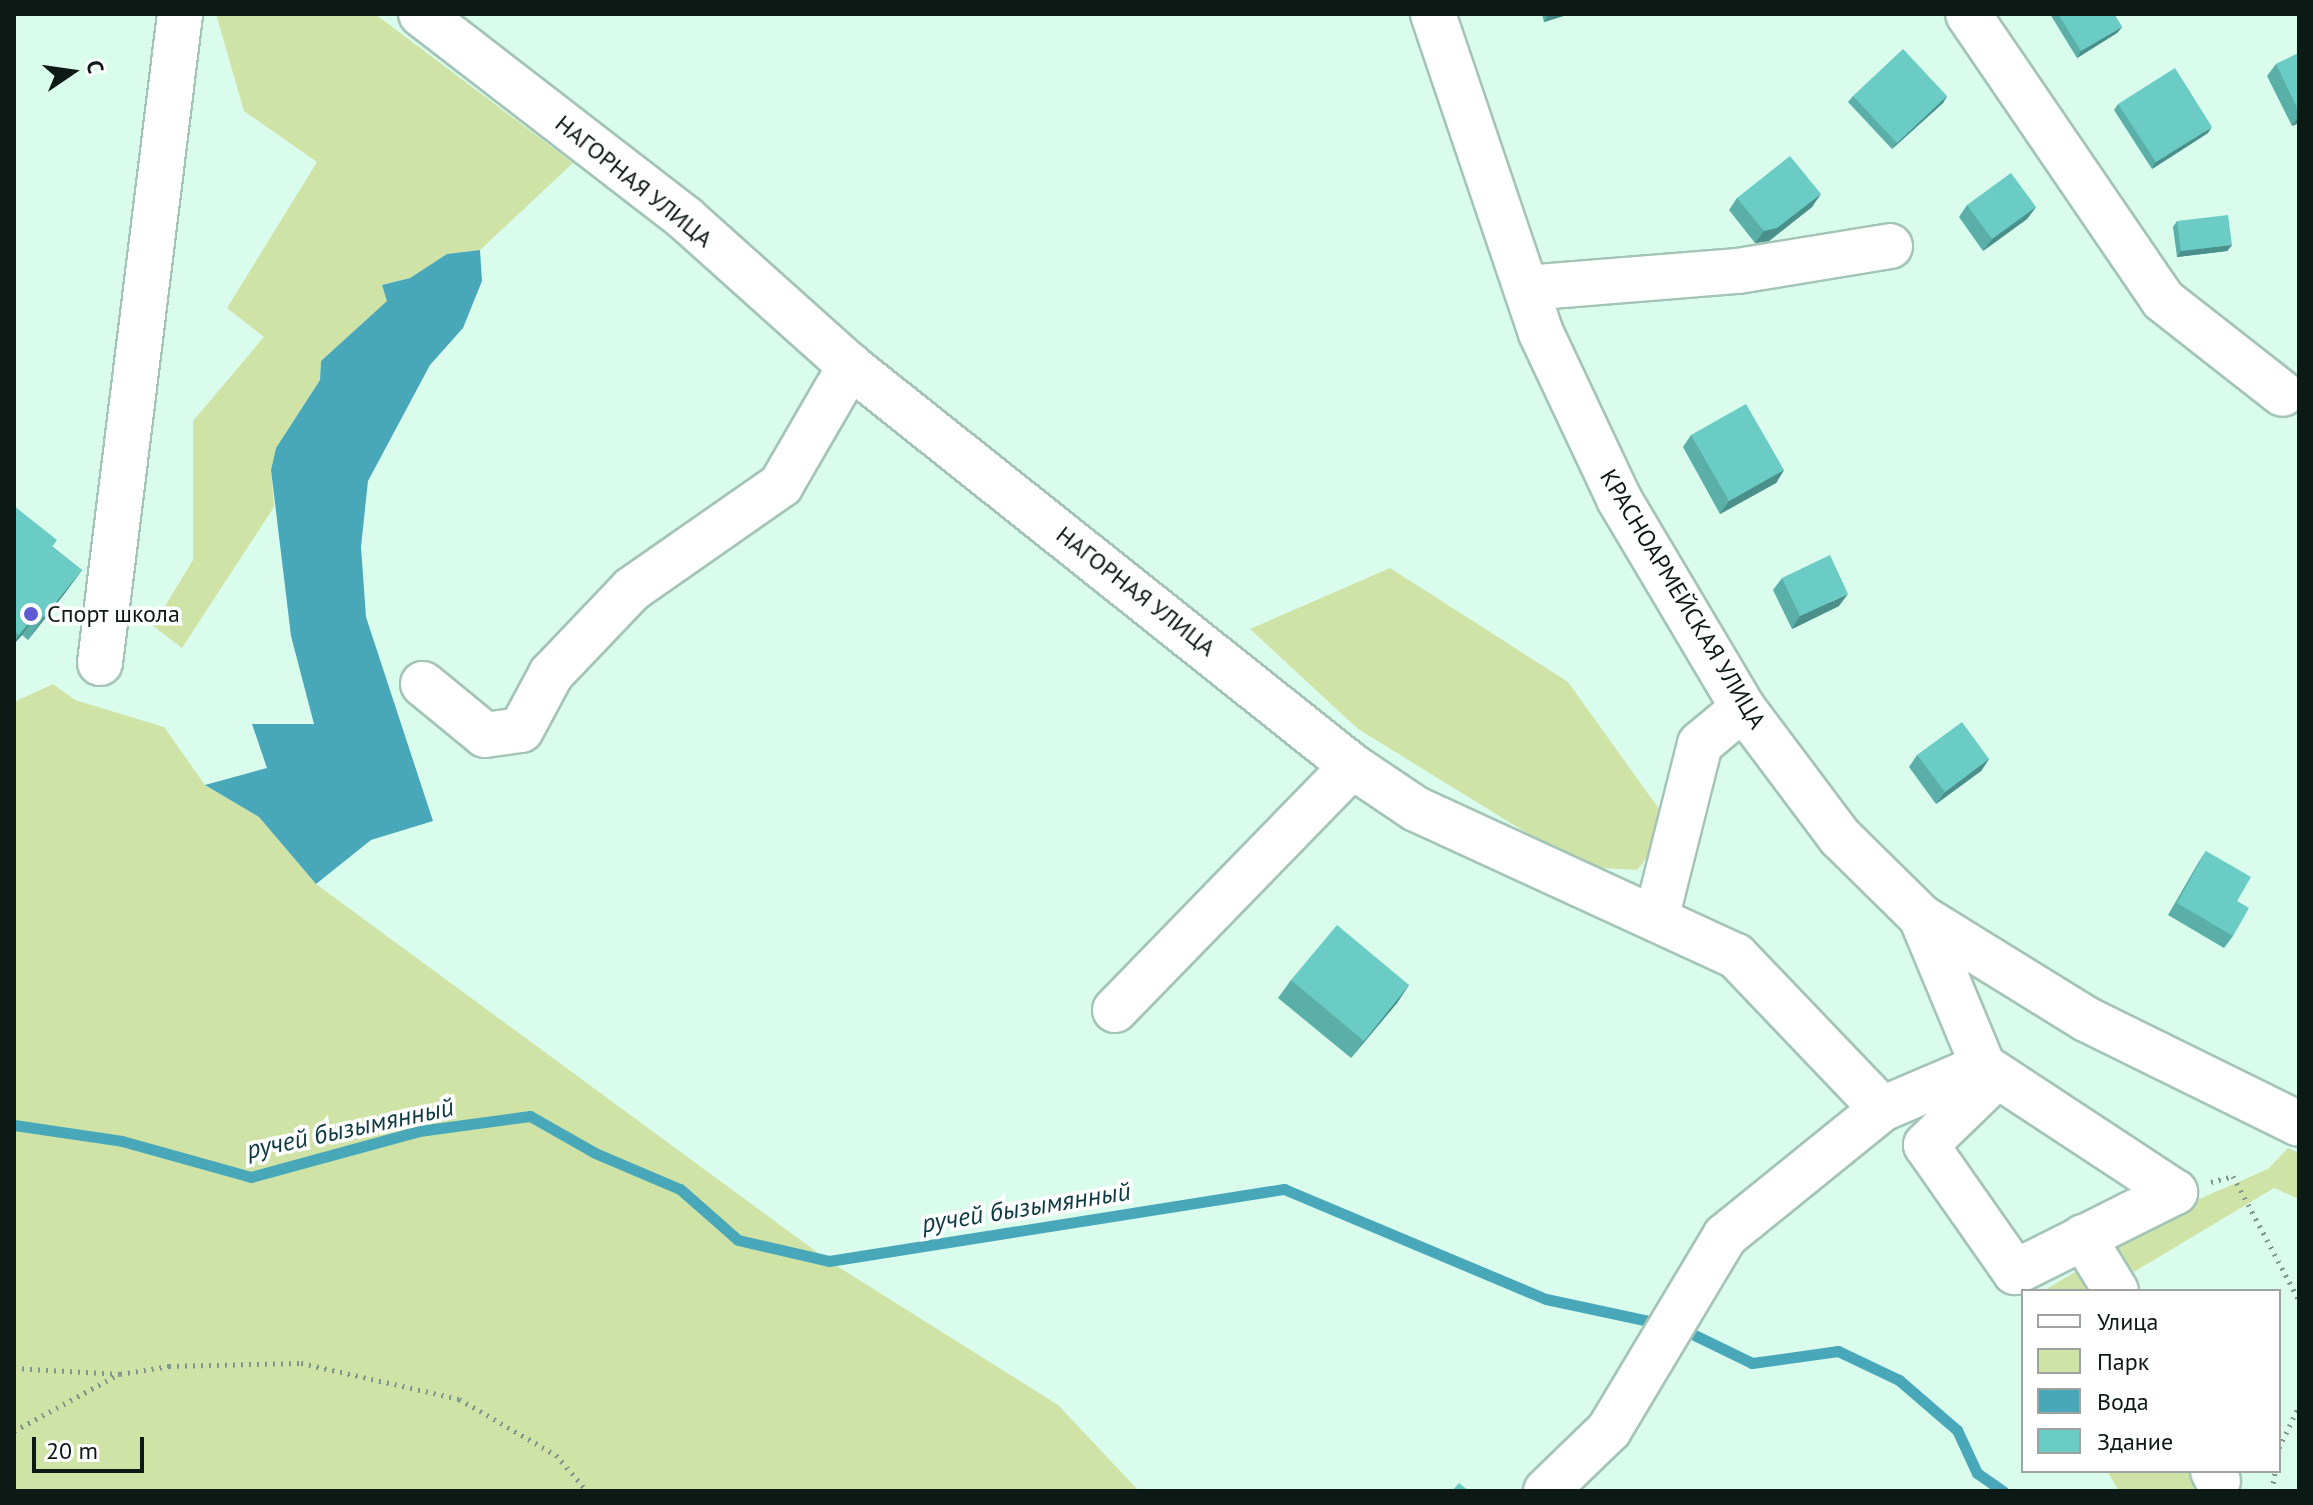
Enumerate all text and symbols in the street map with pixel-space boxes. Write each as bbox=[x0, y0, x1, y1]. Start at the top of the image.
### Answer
north arrow bbox=[32, 32, 112, 112]
text: С bbox=[80, 57, 110, 76]
street label: НАГОРНАЯ УЛИЦА bbox=[549, 109, 719, 253]
street label: КРАСНОАРМЕЙСКАЯ УЛИЦА bbox=[1594, 464, 1772, 734]
street label: НАГОРНАЯ УЛИЦА bbox=[1050, 520, 1222, 662]
place label: Спорт школа bbox=[47, 600, 181, 628]
marker: Спорт школа bbox=[22, 605, 40, 623]
water label: ручей бызымянный bbox=[244, 1091, 456, 1165]
water label: ручей бызымянный bbox=[919, 1175, 1133, 1239]
legend bbox=[2021, 1289, 2281, 1473]
text: Улица bbox=[2097, 1306, 2158, 1337]
text: Парк bbox=[2097, 1346, 2149, 1377]
text: Вода bbox=[2097, 1386, 2149, 1417]
scale bar bbox=[36, 1421, 148, 1471]
text: Здание bbox=[2097, 1426, 2173, 1457]
text: 20 m bbox=[46, 1435, 98, 1466]

